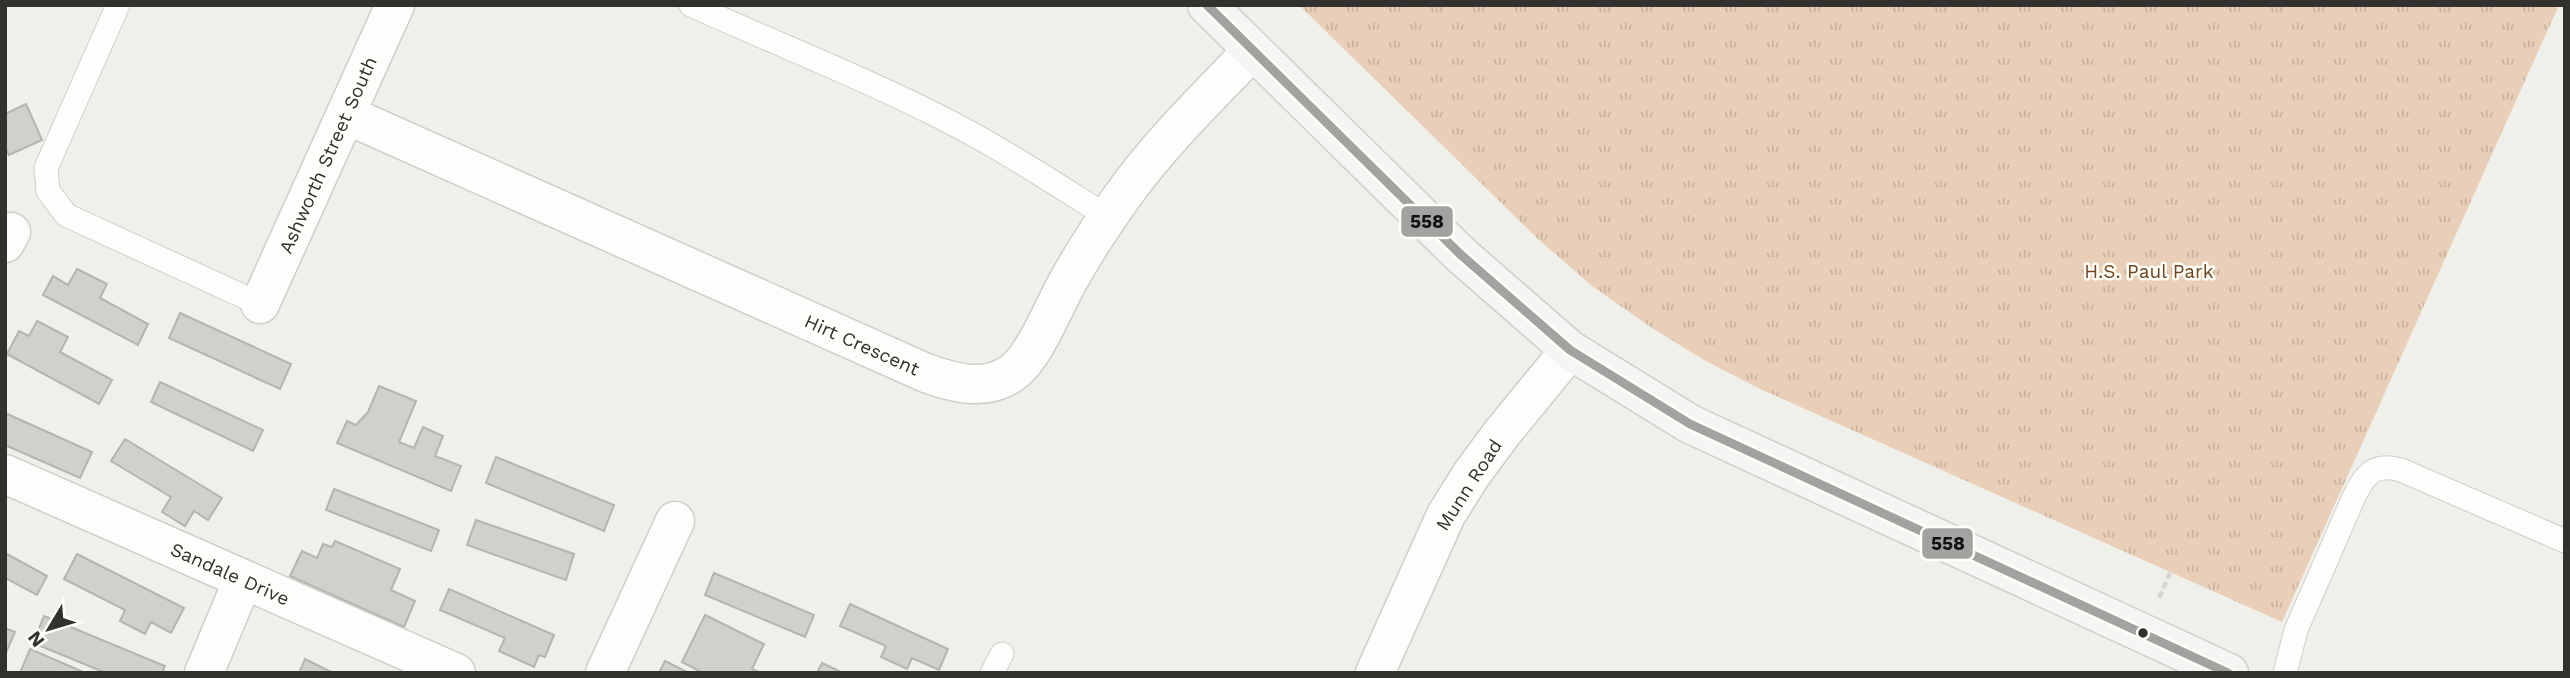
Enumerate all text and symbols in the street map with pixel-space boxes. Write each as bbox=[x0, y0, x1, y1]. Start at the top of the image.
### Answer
street label: Ashworth Street South bbox=[274, 53, 382, 257]
line badge: 558 bbox=[1400, 205, 1454, 238]
text: 558 bbox=[1410, 210, 1444, 233]
park label: H.S. Paul Park bbox=[2084, 260, 2214, 283]
street label: Hirt Crescent bbox=[801, 309, 923, 381]
street label: Munn Road bbox=[1431, 435, 1507, 535]
line badge: 558 bbox=[1921, 527, 1974, 560]
text: 558 bbox=[1931, 532, 1965, 555]
street label: Sandale Drive bbox=[167, 538, 293, 610]
north arrow bbox=[14, 594, 84, 664]
unlabelled marker bbox=[2136, 626, 2150, 640]
text: N bbox=[23, 627, 49, 652]

